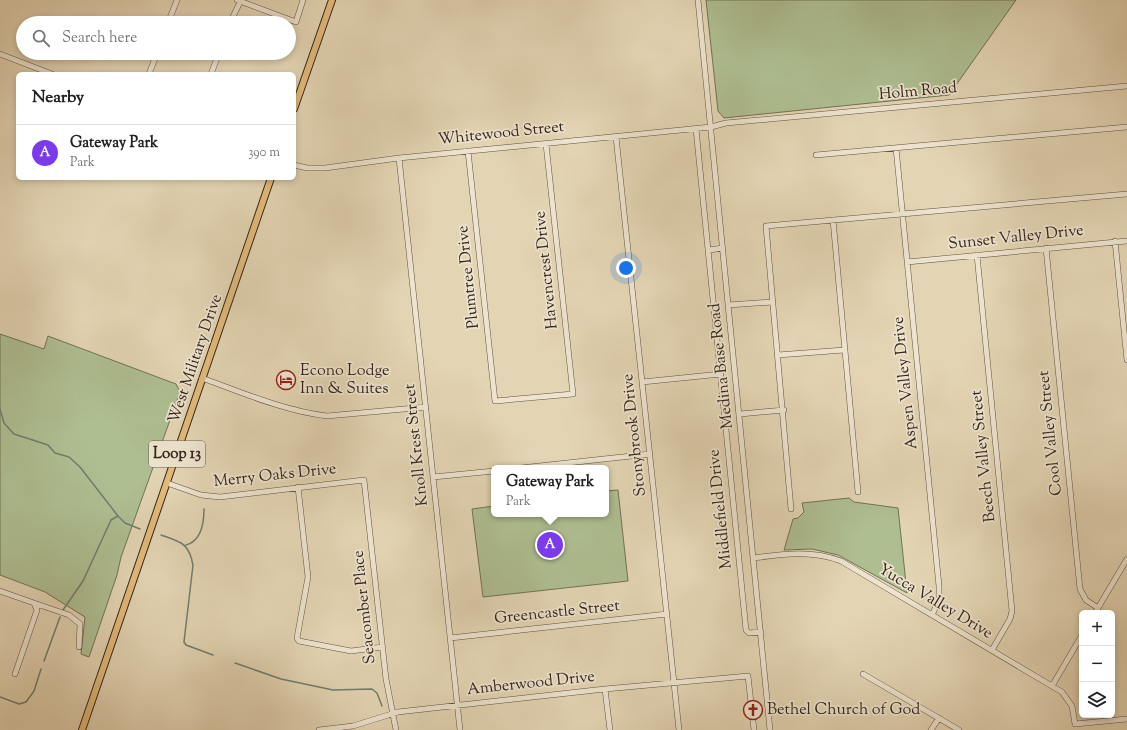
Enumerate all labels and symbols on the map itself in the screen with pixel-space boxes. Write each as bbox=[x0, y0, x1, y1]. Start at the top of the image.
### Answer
street label: Holm Road bbox=[878, 77, 958, 107]
street label: Whitewood Street bbox=[437, 116, 566, 152]
street label: Havencrest Drive bbox=[529, 210, 565, 330]
street label: Sunset Valley Drive bbox=[947, 219, 1085, 257]
street label: Plumtree Drive bbox=[452, 224, 486, 330]
your location bbox=[616, 258, 636, 278]
street label: West Military Drive bbox=[163, 291, 229, 427]
street label: Medina Base Road bbox=[704, 302, 740, 430]
street label: Aspen Valley Drive bbox=[888, 315, 924, 451]
place label: Econo Lodge Inn & Suites bbox=[300, 360, 390, 401]
hotel icon: Econo Lodge Inn & Suites bbox=[275, 369, 297, 391]
street label: Cool Valley Street bbox=[1033, 369, 1069, 497]
street label: Stonybrook Drive bbox=[617, 372, 653, 498]
street label: Knoll Krest Street bbox=[399, 382, 435, 507]
street label: Beech Valley Street bbox=[966, 388, 1002, 523]
road number: Loop 13 bbox=[149, 441, 205, 467]
street label: Middlefield Drive bbox=[703, 448, 739, 570]
street label: Merry Oaks Drive bbox=[213, 458, 337, 494]
pin: A bbox=[537, 530, 563, 560]
street label: Seacomber Place bbox=[348, 549, 382, 665]
street label: Yucca Valley Drive bbox=[873, 559, 997, 645]
street label: Greencastle Street bbox=[493, 595, 621, 631]
street label: Amberwood Drive bbox=[466, 666, 596, 702]
church icon: Bethel Church of God bbox=[742, 699, 764, 721]
place label: Bethel Church of God bbox=[767, 699, 920, 722]

